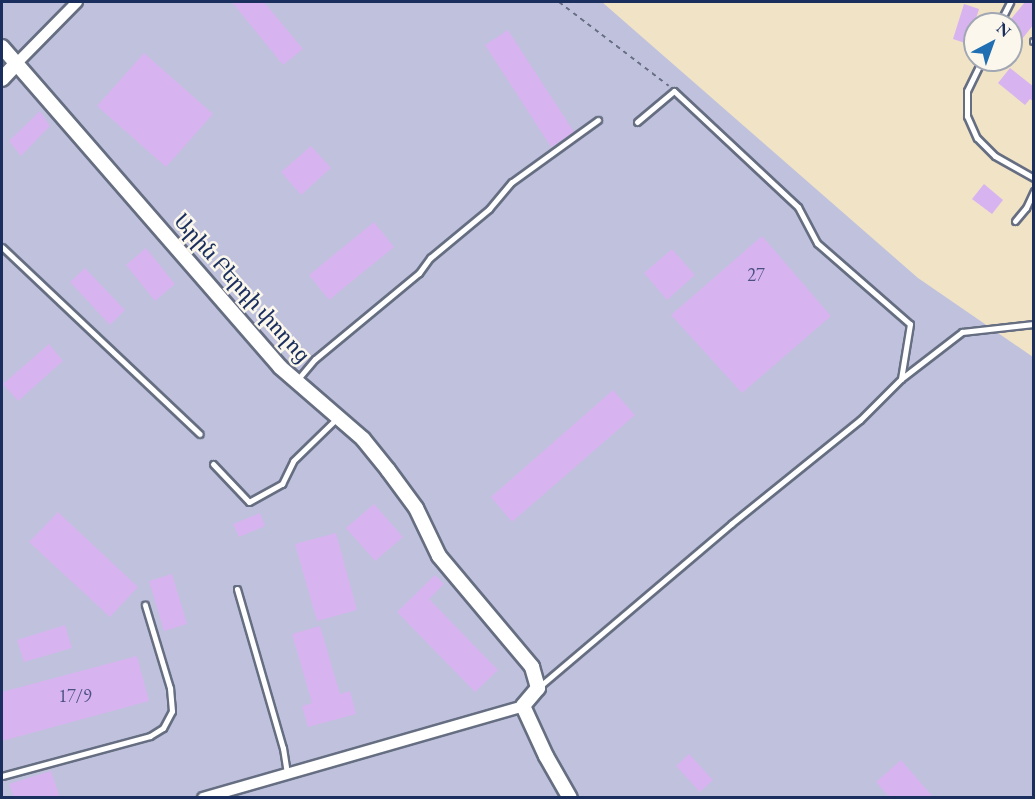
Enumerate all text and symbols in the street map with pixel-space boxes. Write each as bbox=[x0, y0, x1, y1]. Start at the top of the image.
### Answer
north arrow bbox=[963, 12, 1023, 72]
text: N bbox=[992, 17, 1016, 42]
street label: Արին Բերդի փողոց bbox=[169, 209, 315, 367]
house number: 27 bbox=[747, 264, 765, 286]
house number: 17/9 bbox=[58, 685, 92, 707]

